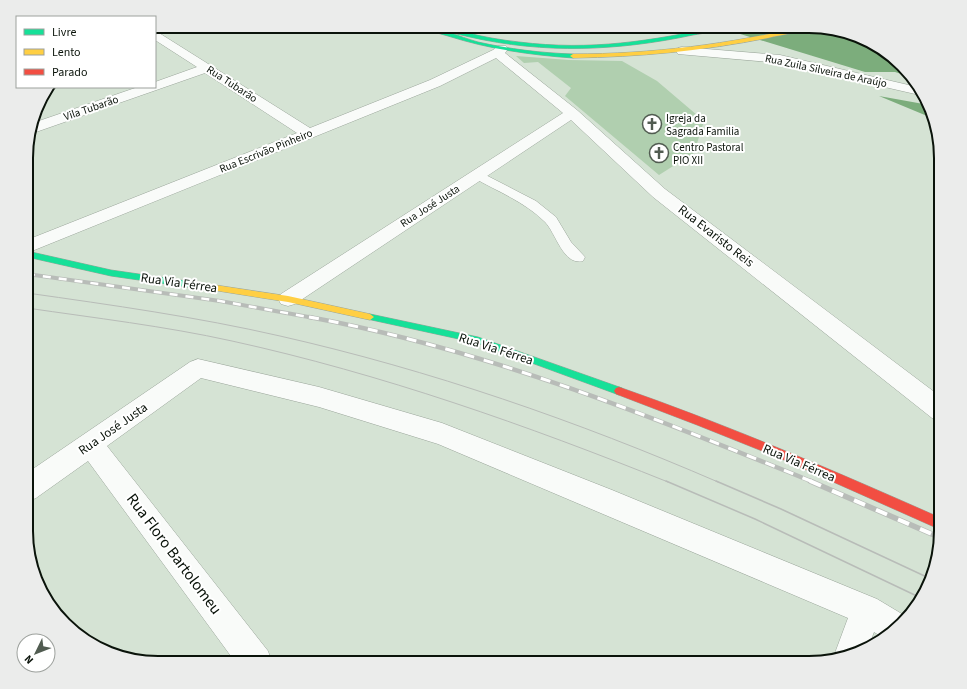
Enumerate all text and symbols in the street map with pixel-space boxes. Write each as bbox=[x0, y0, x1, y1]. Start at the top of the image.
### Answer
legend bbox=[16, 16, 156, 88]
text: Livre bbox=[52, 24, 76, 41]
text: Lento bbox=[52, 44, 81, 61]
street label: Rua Zuila Silveira de Araújo bbox=[764, 51, 888, 91]
street label: Rua Tubarão bbox=[204, 62, 260, 106]
text: Parado bbox=[52, 64, 87, 81]
street label: Vila Tubarão bbox=[62, 92, 120, 124]
place label: Igreja da Sagrada Familia bbox=[666, 111, 739, 139]
church icon: Igreja da Sagrada Familia bbox=[641, 113, 663, 135]
street label: Rua Escrivão Pinheiro bbox=[217, 125, 315, 177]
place label: Centro Pastoral PIO XII bbox=[673, 140, 744, 168]
church icon: Centro Pastoral PIO XII bbox=[648, 142, 670, 164]
street label: Rua José Justa bbox=[397, 181, 463, 231]
street label: Rua Evaristo Reis bbox=[674, 201, 758, 272]
street label: Rua Via Férrea bbox=[140, 269, 218, 297]
street label: Rua Via Férrea bbox=[457, 329, 535, 369]
street label: Rua José Justa bbox=[75, 399, 151, 459]
street label: Rua Via Férrea bbox=[760, 440, 838, 486]
street label: Rua Floro Bartolomeu bbox=[121, 489, 227, 619]
north arrow bbox=[16, 633, 56, 673]
text: N bbox=[21, 652, 37, 667]

